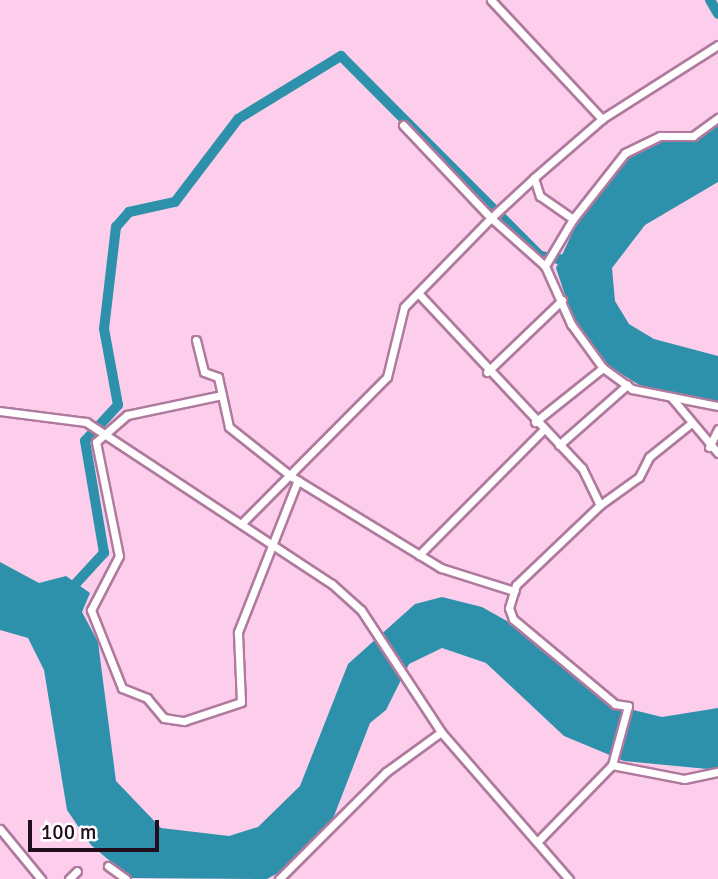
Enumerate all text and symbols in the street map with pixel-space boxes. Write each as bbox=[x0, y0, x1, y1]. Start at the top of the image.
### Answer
scale bar bbox=[32, 806, 163, 850]
text: 100 m bbox=[41, 819, 96, 845]

